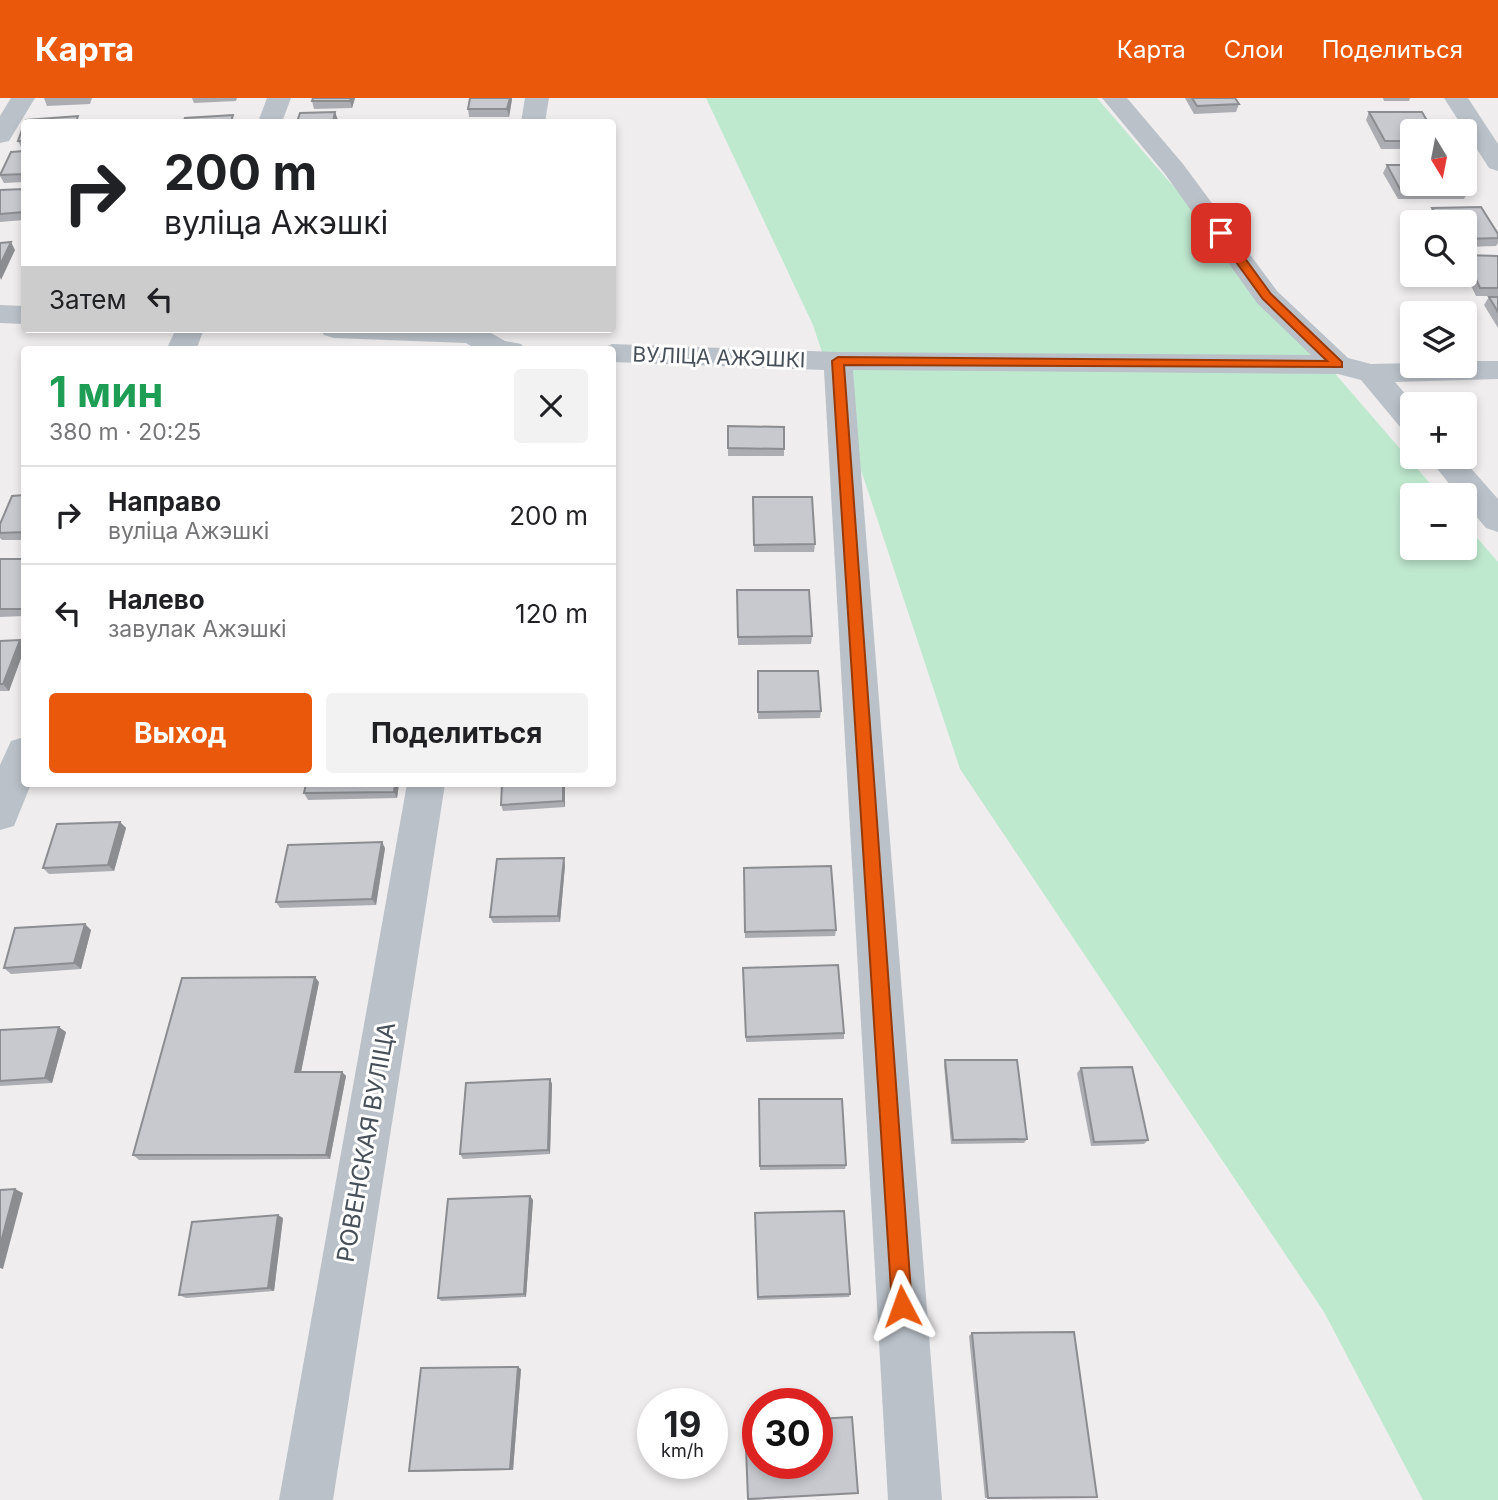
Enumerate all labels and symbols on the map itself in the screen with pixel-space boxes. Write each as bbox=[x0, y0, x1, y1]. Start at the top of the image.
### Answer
north arrow bbox=[1400, 119, 1477, 196]
pin bbox=[1191, 203, 1251, 263]
street label: ВУЛІЦА АЖЭШКІ bbox=[632, 341, 806, 373]
street label: РОВЕНСКАЯ ВУЛІЦА bbox=[331, 1020, 401, 1264]
position arrow bbox=[865, 1269, 939, 1343]
speed limit sign: 30 bbox=[742, 1388, 833, 1479]

